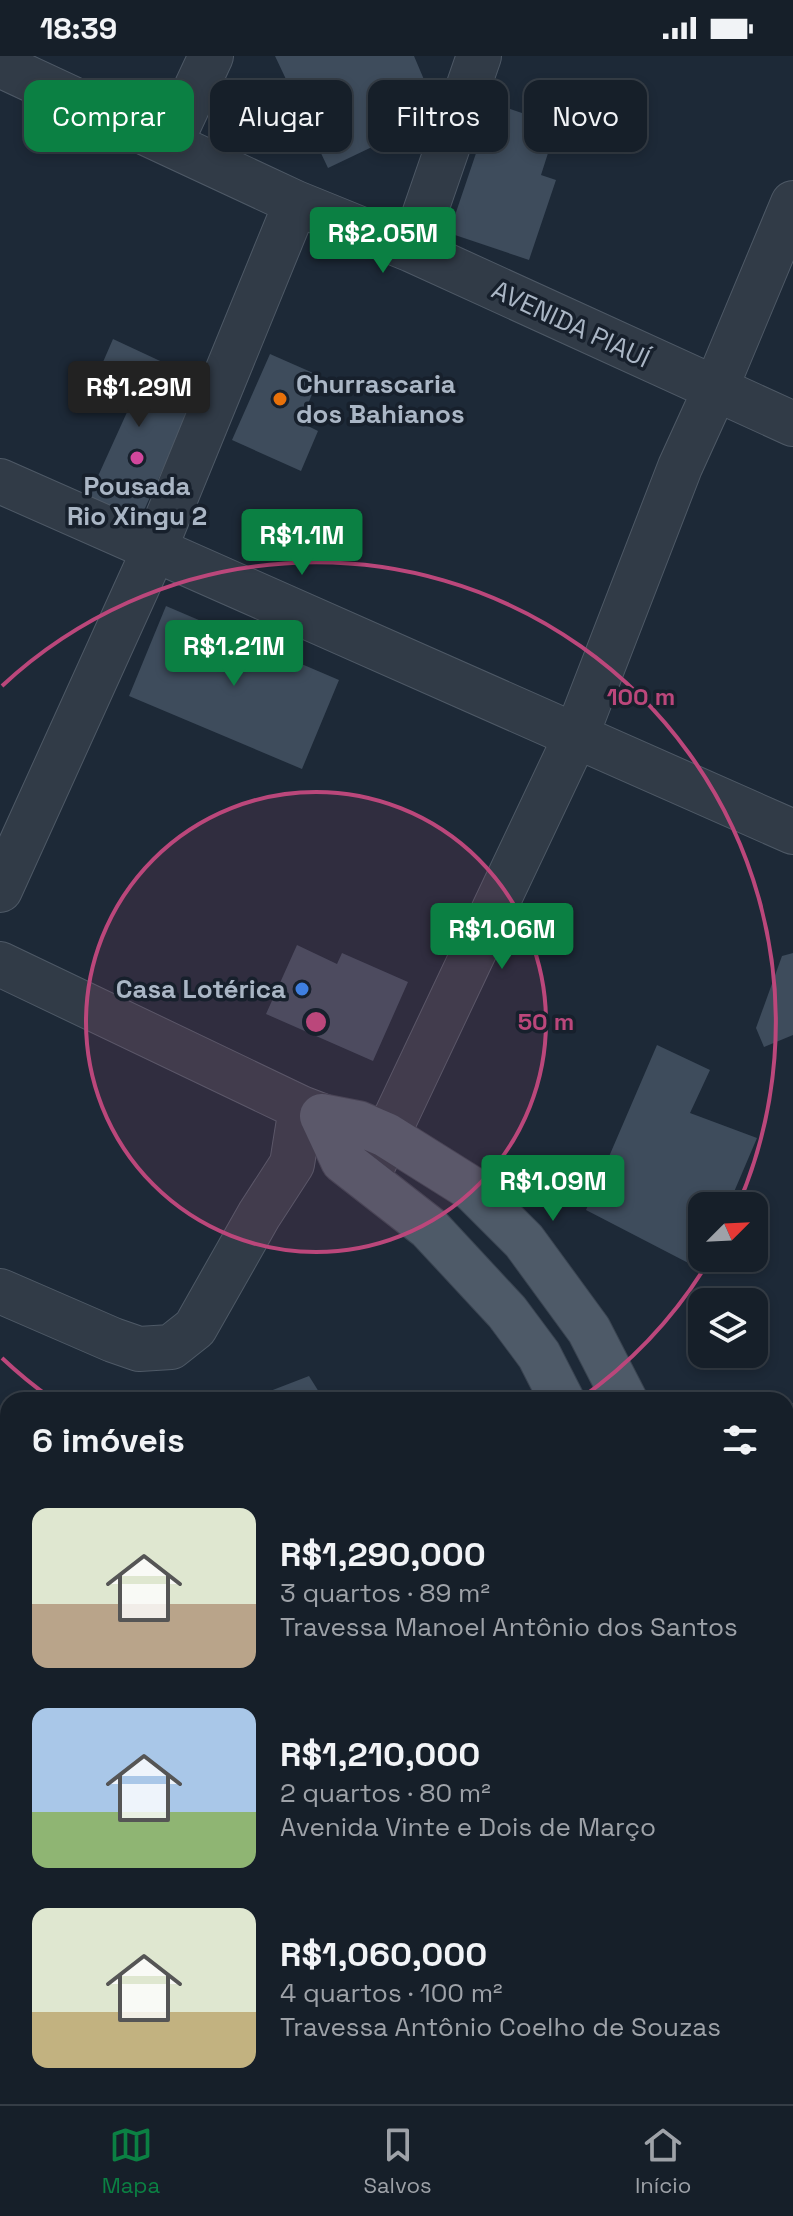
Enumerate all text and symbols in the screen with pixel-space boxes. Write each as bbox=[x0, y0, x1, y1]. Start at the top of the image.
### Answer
text: 18:39 bbox=[40, 9, 117, 48]
chip: Comprar bbox=[24, 80, 194, 152]
chip: Alugar bbox=[210, 80, 352, 152]
chip: Filtros bbox=[368, 80, 508, 152]
chip: Novo bbox=[524, 80, 647, 152]
pin: R$2.05M bbox=[309, 207, 457, 275]
text: R$2.05M bbox=[328, 216, 438, 250]
street label: AVENIDA PIAUÍ bbox=[486, 273, 656, 375]
pin: R$1.29M bbox=[65, 361, 213, 429]
place label: Churrascaria dos Bahianos bbox=[296, 367, 465, 431]
text: R$1.29M bbox=[86, 370, 192, 404]
marker: Churrascaria dos Bahianos bbox=[271, 390, 289, 408]
marker: Pousada Rio Xingu 2 bbox=[128, 449, 146, 467]
place label: Pousada Rio Xingu 2 bbox=[67, 469, 207, 533]
pin: R$1.1M bbox=[237, 509, 367, 577]
text: R$1.1M bbox=[259, 518, 345, 552]
pin: R$1.21M bbox=[160, 620, 308, 688]
text: R$1.21M bbox=[183, 629, 285, 663]
text: 100 m bbox=[607, 681, 675, 712]
pin: R$1.06M bbox=[428, 903, 576, 971]
text: R$1.06M bbox=[448, 912, 556, 946]
place label: Casa Lotérica bbox=[116, 972, 286, 1006]
marker: Casa Lotérica bbox=[293, 980, 311, 998]
text: 50 m bbox=[518, 1006, 574, 1037]
centre of rings bbox=[302, 1008, 330, 1036]
pin: R$1.09M bbox=[479, 1155, 627, 1223]
text: R$1.09M bbox=[499, 1164, 607, 1198]
north arrow bbox=[688, 1192, 768, 1272]
map controls bbox=[688, 1192, 768, 1368]
button: layers bbox=[688, 1288, 768, 1368]
icon: filters bbox=[718, 1418, 762, 1462]
text: 6 imóveis bbox=[32, 1419, 185, 1462]
text: R$1,290,000 bbox=[280, 1533, 486, 1576]
icon: home bbox=[96, 1540, 192, 1636]
text: 3 quartos · 89 m² bbox=[280, 1576, 490, 1610]
text: Travessa Manoel Antônio dos Santos bbox=[280, 1610, 738, 1644]
text: R$1,210,000 bbox=[280, 1733, 480, 1776]
icon: home bbox=[96, 1740, 192, 1836]
text: 2 quartos · 80 m² bbox=[280, 1776, 491, 1810]
text: Avenida Vinte e Dois de Março bbox=[280, 1810, 656, 1844]
text: R$1,060,000 bbox=[280, 1933, 487, 1976]
icon: home bbox=[96, 1940, 192, 2036]
text: 4 quartos · 100 m² bbox=[280, 1976, 503, 2010]
text: Travessa Antônio Coelho de Souzas bbox=[280, 2010, 721, 2044]
tab: Mapa bbox=[102, 2123, 160, 2199]
tab: Salvos bbox=[363, 2123, 432, 2199]
tab: Início bbox=[635, 2123, 691, 2199]

